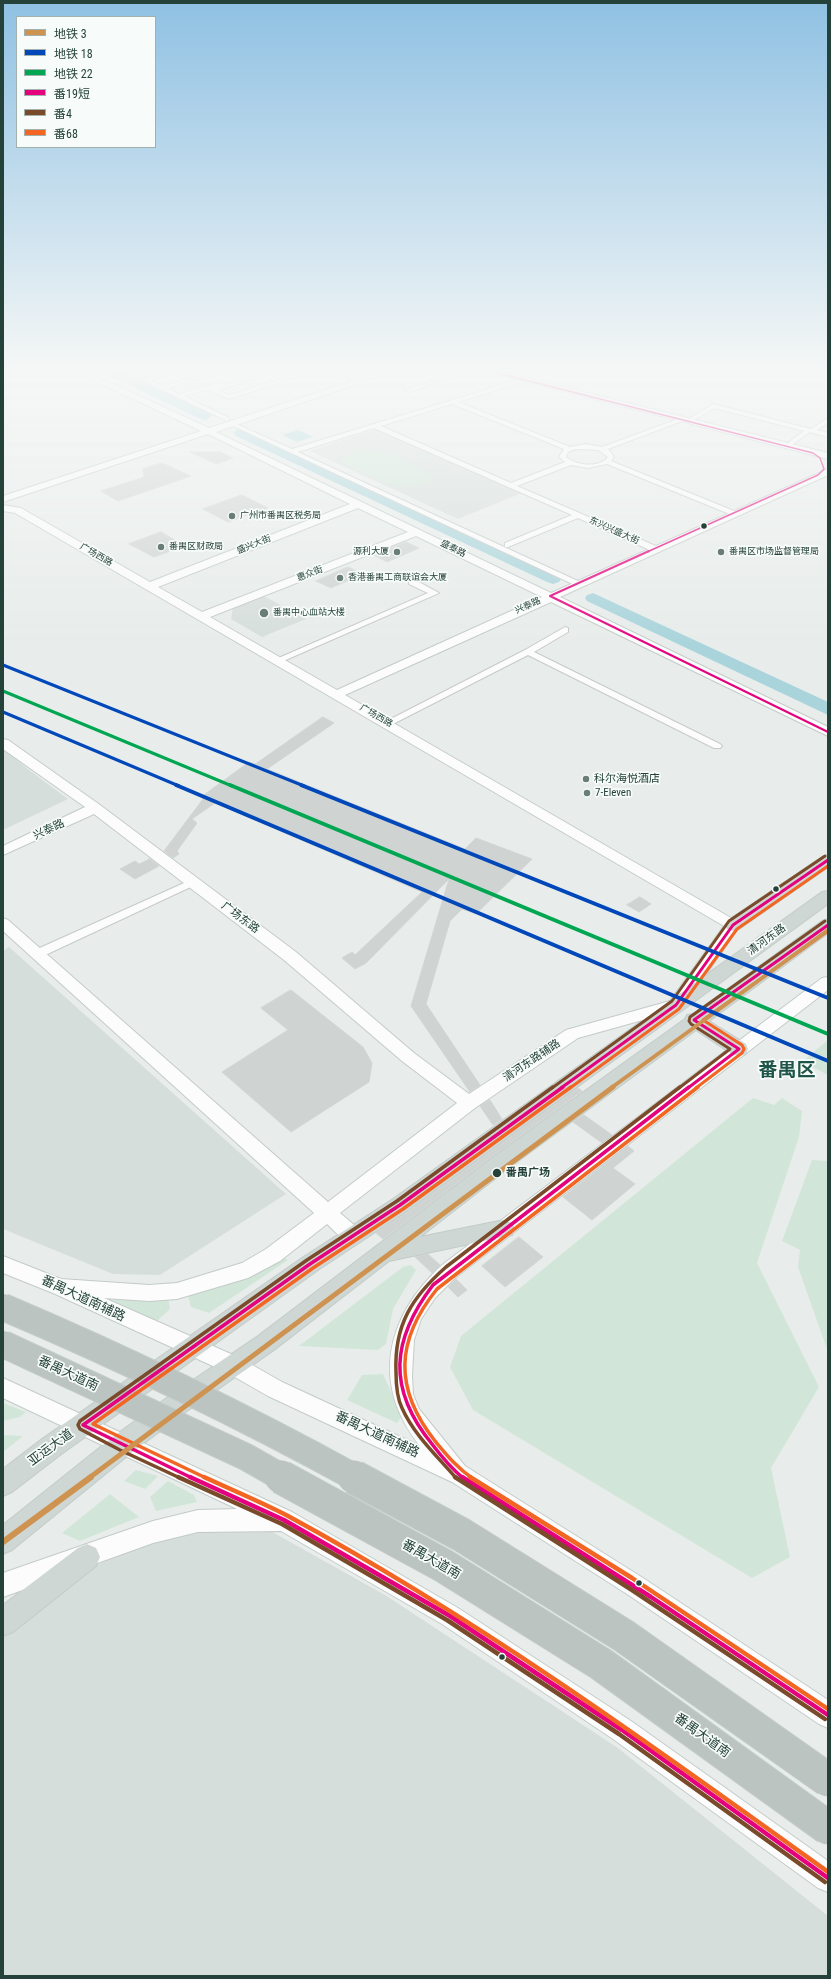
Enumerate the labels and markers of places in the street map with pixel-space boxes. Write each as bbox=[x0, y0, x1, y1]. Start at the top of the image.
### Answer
marker: 广州市番禺区税务局 bbox=[227, 511, 237, 521]
place label: 广州市番禺区税务局 bbox=[240, 511, 321, 521]
unlabelled marker bbox=[699, 521, 709, 531]
marker: 番禺区财政局 bbox=[156, 542, 166, 552]
place label: 番禺区财政局 bbox=[169, 542, 223, 552]
place label: 源利大厦 bbox=[353, 547, 389, 557]
marker: 源利大厦 bbox=[392, 547, 402, 557]
marker: 番禺区市场监督管理局 bbox=[716, 547, 726, 557]
place label: 番禺区市场监督管理局 bbox=[729, 547, 819, 557]
marker: 香港番禺工商联谊会大厦 bbox=[335, 573, 345, 583]
place label: 香港番禺工商联谊会大厦 bbox=[348, 573, 447, 583]
marker: 番禺中心血站大楼 bbox=[258, 607, 270, 619]
place label: 番禺中心血站大楼 bbox=[273, 608, 345, 618]
place label: 科尔海悦酒店 bbox=[594, 772, 660, 786]
marker: 科尔海悦酒店 bbox=[581, 774, 591, 784]
place label: 7-Eleven bbox=[595, 786, 631, 800]
marker: 7-Eleven bbox=[582, 788, 592, 798]
unlabelled marker bbox=[771, 884, 781, 894]
place label: 番禺广场 bbox=[506, 1166, 550, 1180]
marker: 番禺广场 bbox=[491, 1167, 503, 1179]
unlabelled marker bbox=[634, 1578, 644, 1588]
unlabelled marker bbox=[497, 1652, 507, 1662]

